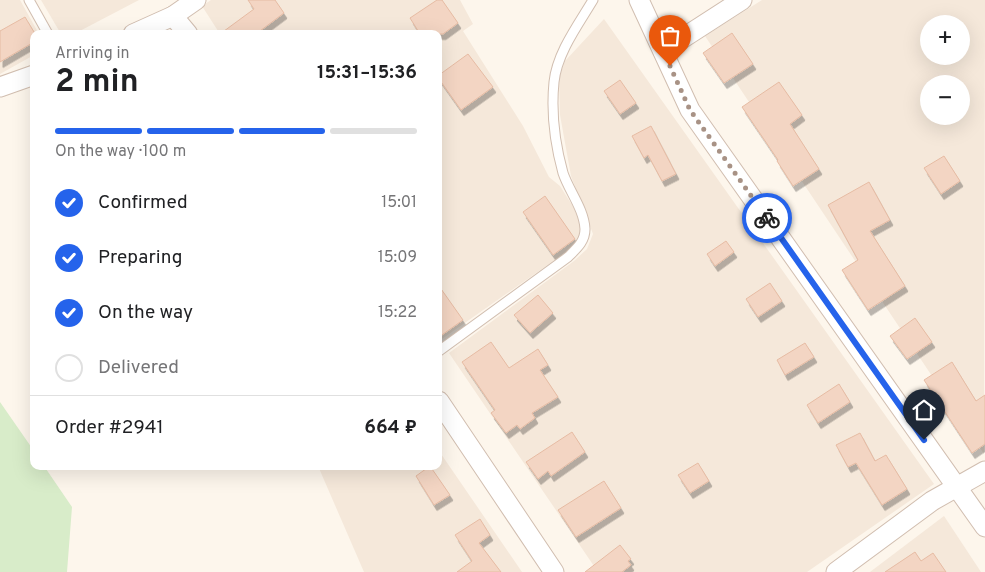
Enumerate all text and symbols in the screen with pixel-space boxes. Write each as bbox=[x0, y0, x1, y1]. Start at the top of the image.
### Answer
pin bbox=[649, 15, 691, 66]
map controls bbox=[920, 15, 970, 125]
button: + bbox=[920, 15, 970, 65]
icon: bag bbox=[656, 22, 684, 50]
text: Arriving in bbox=[55, 44, 130, 64]
text: 15:31–15:36 bbox=[317, 61, 417, 85]
text: 2 min bbox=[55, 63, 139, 103]
button: − bbox=[920, 75, 970, 125]
text: On the way · 100 m bbox=[55, 142, 186, 162]
icon: check bbox=[55, 189, 83, 217]
text: Confirmed bbox=[98, 191, 188, 215]
text: 15:01 bbox=[381, 193, 417, 213]
courier bbox=[742, 193, 792, 243]
icon: bike bbox=[753, 204, 781, 232]
icon: check bbox=[55, 244, 83, 272]
text: Preparing bbox=[98, 246, 182, 270]
text: 15:09 bbox=[378, 248, 417, 268]
icon: check bbox=[55, 299, 83, 327]
text: On the way bbox=[98, 301, 193, 325]
text: 15:22 bbox=[378, 303, 417, 323]
text: Delivered bbox=[98, 356, 179, 380]
pin bbox=[903, 389, 945, 440]
icon: home bbox=[910, 396, 938, 424]
text: Order #2941 bbox=[55, 416, 164, 440]
text: 664 ₽ bbox=[364, 416, 417, 440]

